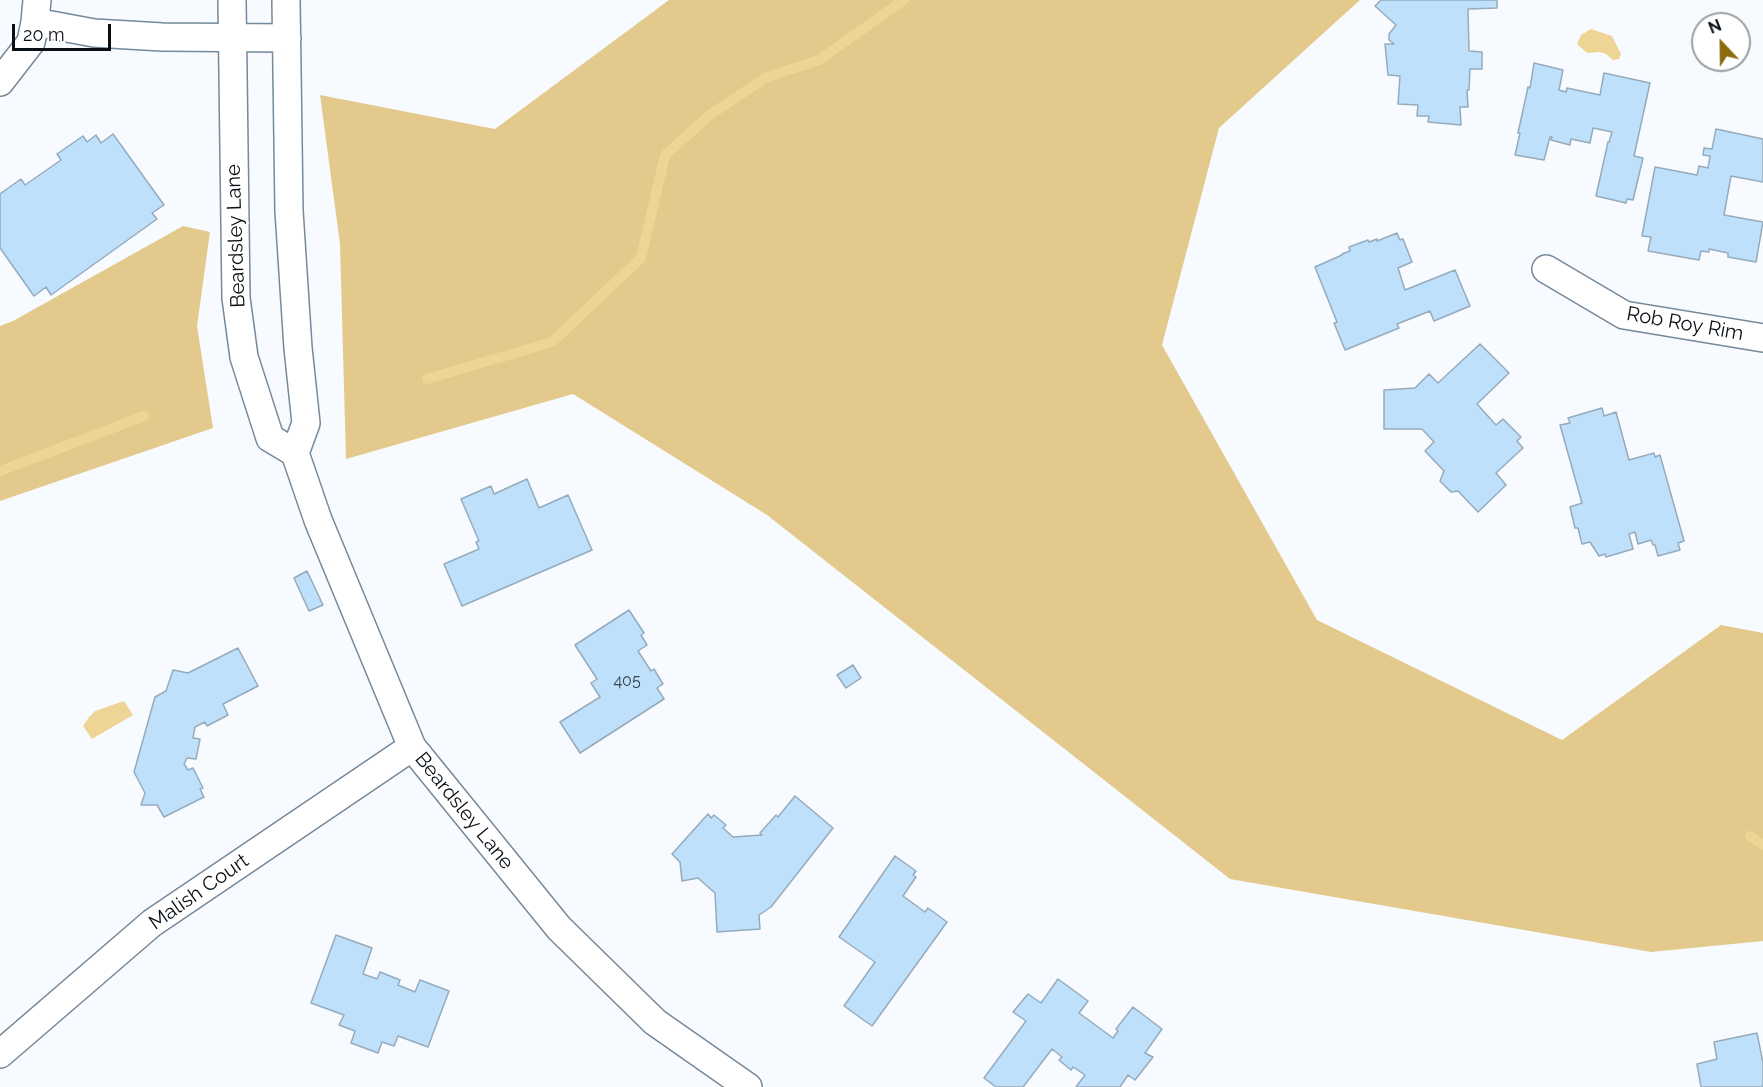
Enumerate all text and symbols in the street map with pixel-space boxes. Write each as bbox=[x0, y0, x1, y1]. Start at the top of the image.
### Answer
scale bar bbox=[15, 12, 114, 50]
north arrow bbox=[1691, 12, 1751, 72]
text: N bbox=[1706, 16, 1724, 38]
text: 20 m bbox=[23, 24, 65, 45]
street label: Beardsley Lane bbox=[222, 164, 250, 308]
street label: Rob Roy Rim bbox=[1625, 302, 1745, 346]
house number: 405 bbox=[613, 671, 641, 691]
street label: Beardsley Lane bbox=[409, 748, 519, 874]
street label: Malish Court bbox=[145, 849, 253, 935]

